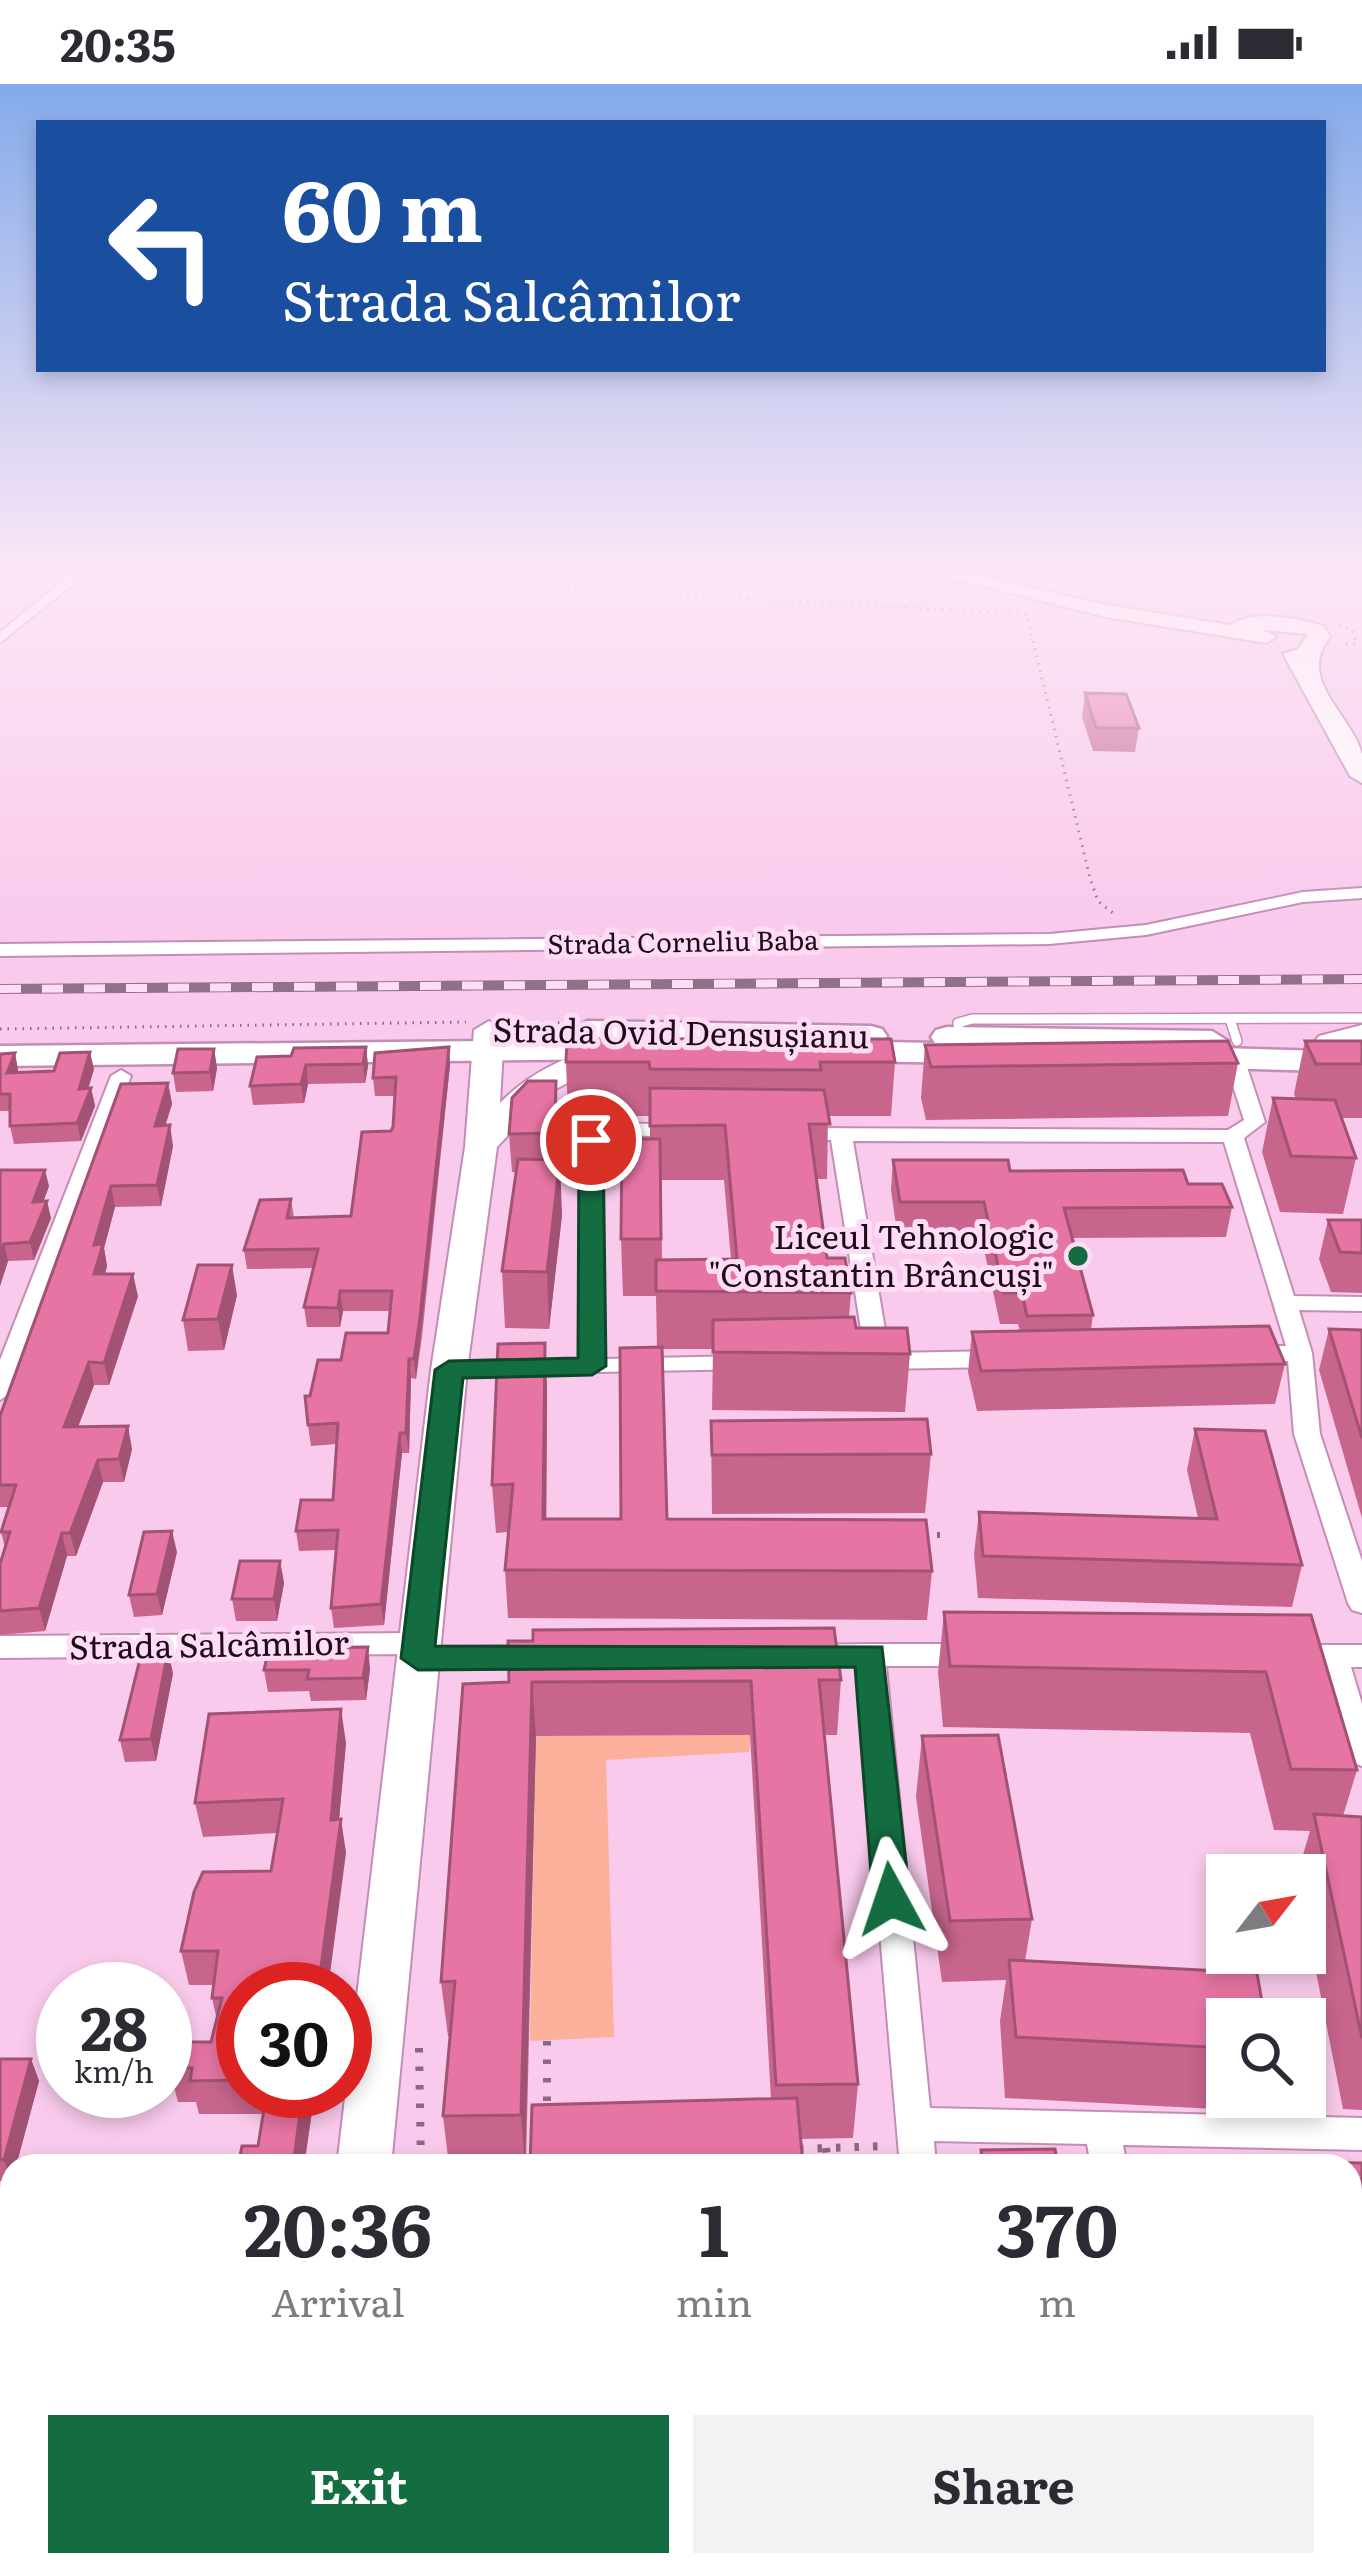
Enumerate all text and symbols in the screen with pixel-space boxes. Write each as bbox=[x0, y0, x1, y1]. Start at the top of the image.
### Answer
text: 20:35 bbox=[60, 9, 176, 76]
text: 60 m bbox=[282, 143, 483, 268]
icon: left bbox=[84, 168, 240, 324]
text: Strada Salcâmilor bbox=[282, 257, 740, 338]
street label: Strada Corneliu Baba bbox=[547, 918, 819, 962]
street label: Strada Ovid Densușianu bbox=[492, 1003, 870, 1058]
pin bbox=[540, 1089, 642, 1191]
icon: arrive bbox=[558, 1107, 624, 1173]
place label: Liceul Tehnologic "Constantin Brâncuși" bbox=[708, 1210, 1054, 1297]
marker: Liceul Tehnologic "Constantin Brâncuși" bbox=[1065, 1243, 1091, 1269]
street label: Strada Salcâmilor bbox=[69, 1616, 350, 1669]
position arrow bbox=[828, 1836, 954, 1962]
north arrow bbox=[1206, 1854, 1326, 1974]
map controls bbox=[1206, 1854, 1326, 2118]
speed limit sign: 30 bbox=[216, 1962, 372, 2118]
text: 28 bbox=[80, 1980, 148, 2069]
button: search bbox=[1206, 1998, 1326, 2118]
text: km/h bbox=[74, 2048, 154, 2092]
text: 20:36 bbox=[244, 2172, 432, 2279]
text: 1 bbox=[699, 2172, 729, 2279]
text: 370 bbox=[996, 2172, 1118, 2279]
text: Arrival bbox=[271, 2271, 404, 2329]
text: min bbox=[676, 2271, 752, 2329]
text: m bbox=[1038, 2271, 1076, 2329]
button: Exit bbox=[48, 2415, 669, 2553]
button: Share bbox=[693, 2415, 1314, 2553]

